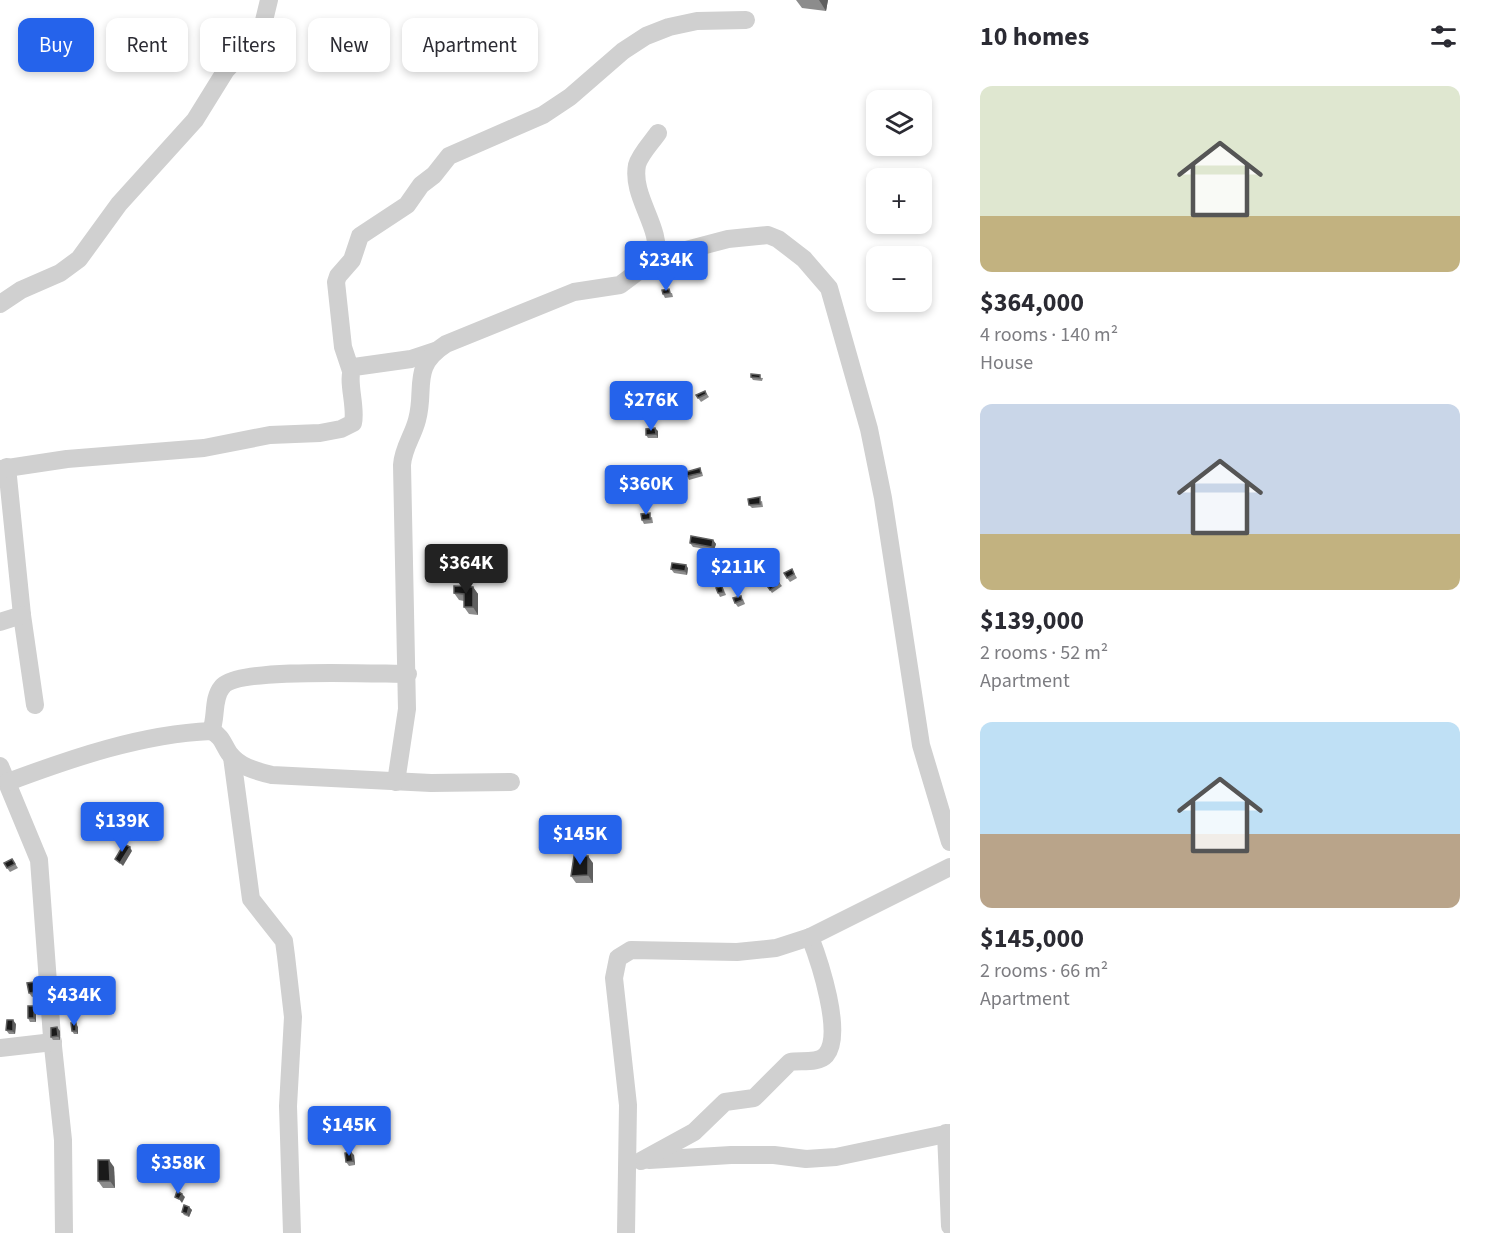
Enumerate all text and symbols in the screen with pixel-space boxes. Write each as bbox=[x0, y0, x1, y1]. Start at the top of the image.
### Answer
chip: Buy bbox=[18, 18, 94, 72]
chip: Rent bbox=[106, 18, 188, 72]
chip: Filters bbox=[200, 18, 296, 72]
chip: New bbox=[308, 18, 390, 72]
chip: Apartment bbox=[402, 18, 538, 72]
text: 10 homes bbox=[980, 18, 1089, 55]
icon: filters bbox=[1427, 20, 1460, 53]
map controls bbox=[866, 90, 932, 312]
button: layers bbox=[866, 90, 932, 156]
icon: home bbox=[1166, 125, 1274, 233]
button: + bbox=[866, 168, 932, 234]
pin: $234K bbox=[624, 241, 708, 292]
text: $234K bbox=[639, 246, 693, 274]
button: − bbox=[866, 246, 932, 312]
text: $364,000 bbox=[980, 284, 1084, 321]
text: 4 rooms · 140 m² bbox=[980, 321, 1118, 349]
text: House bbox=[980, 349, 1033, 377]
pin: $276K bbox=[609, 381, 693, 432]
text: $276K bbox=[624, 386, 678, 414]
icon: home bbox=[1166, 443, 1274, 551]
pin: $360K bbox=[604, 465, 688, 516]
text: $360K bbox=[619, 470, 673, 498]
pin: $364K bbox=[424, 544, 508, 595]
pin: $211K bbox=[696, 548, 780, 599]
text: $364K bbox=[439, 549, 493, 577]
text: $211K bbox=[711, 553, 765, 581]
text: $139,000 bbox=[980, 602, 1084, 639]
text: 2 rooms · 52 m² bbox=[980, 639, 1108, 667]
text: Apartment bbox=[980, 667, 1070, 695]
icon: home bbox=[1166, 761, 1274, 869]
pin: $139K bbox=[80, 802, 164, 853]
text: $139K bbox=[95, 807, 149, 835]
pin: $145K bbox=[538, 815, 622, 866]
text: $145K bbox=[553, 820, 607, 848]
text: $145,000 bbox=[980, 920, 1084, 957]
text: 2 rooms · 66 m² bbox=[980, 957, 1108, 985]
pin: $434K bbox=[32, 976, 116, 1027]
text: $434K bbox=[47, 981, 101, 1009]
text: Apartment bbox=[980, 985, 1070, 1013]
pin: $145K bbox=[307, 1106, 391, 1157]
text: $145K bbox=[322, 1111, 376, 1139]
pin: $358K bbox=[136, 1144, 220, 1195]
text: $358K bbox=[151, 1149, 205, 1177]

